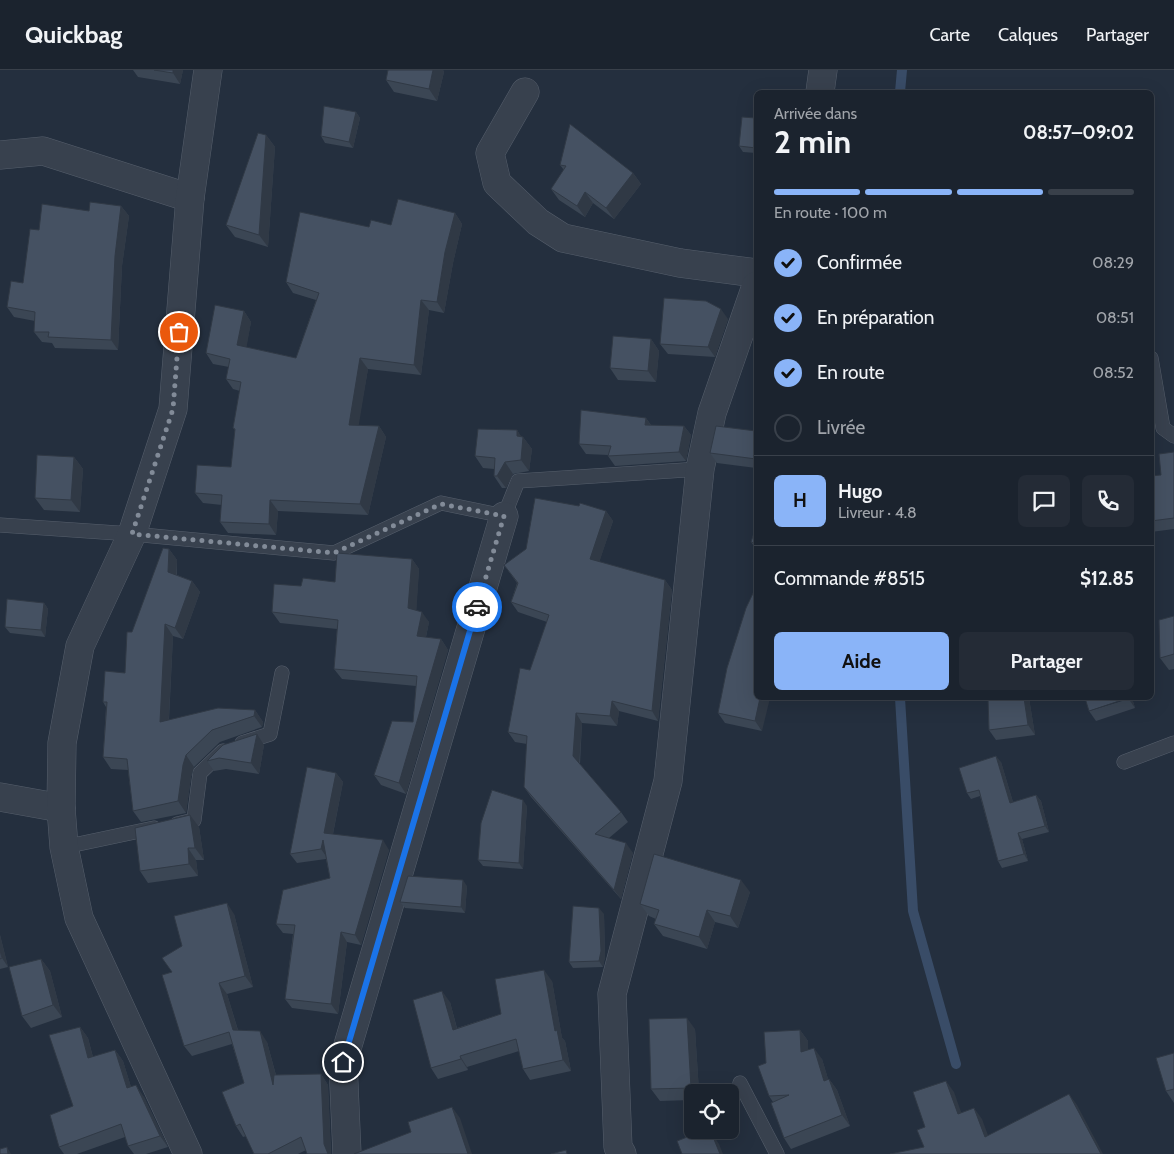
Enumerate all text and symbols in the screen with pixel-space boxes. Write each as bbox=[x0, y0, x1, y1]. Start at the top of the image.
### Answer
text: Quickbag bbox=[25, 20, 122, 49]
text: Carte bbox=[929, 24, 970, 46]
text: Calques bbox=[998, 24, 1058, 46]
text: Partager bbox=[1086, 24, 1149, 46]
text: Arrivée dans bbox=[774, 104, 857, 123]
text: 08:57–09:02 bbox=[1023, 121, 1134, 144]
text: 2 min bbox=[774, 122, 851, 161]
text: En route · 100 m bbox=[774, 203, 887, 222]
icon: check bbox=[774, 249, 802, 277]
text: Confirmée bbox=[817, 251, 902, 274]
text: 08:29 bbox=[1092, 253, 1134, 272]
icon: check bbox=[774, 304, 802, 332]
text: En préparation bbox=[817, 306, 934, 329]
text: 08:51 bbox=[1096, 308, 1134, 327]
pin bbox=[158, 311, 200, 353]
icon: bag bbox=[165, 318, 193, 346]
icon: check bbox=[774, 359, 802, 387]
text: En route bbox=[817, 361, 884, 384]
text: 08:52 bbox=[1093, 363, 1134, 382]
text: Livrée bbox=[817, 416, 865, 439]
button: chat bbox=[1018, 475, 1070, 527]
button: phone bbox=[1082, 475, 1134, 527]
text: Hugo bbox=[838, 480, 882, 503]
text: H bbox=[793, 489, 807, 512]
text: Livreur · 4.8 bbox=[838, 503, 917, 522]
text: Commande #8515 bbox=[774, 567, 925, 590]
text: $12.85 bbox=[1080, 567, 1134, 590]
courier bbox=[452, 582, 502, 632]
icon: car bbox=[463, 593, 491, 621]
button: Aide bbox=[774, 632, 949, 690]
button: Partager bbox=[959, 632, 1134, 690]
pin bbox=[322, 1041, 364, 1083]
icon: home bbox=[329, 1048, 357, 1076]
map controls bbox=[684, 1084, 739, 1139]
button: locate bbox=[684, 1084, 739, 1139]

